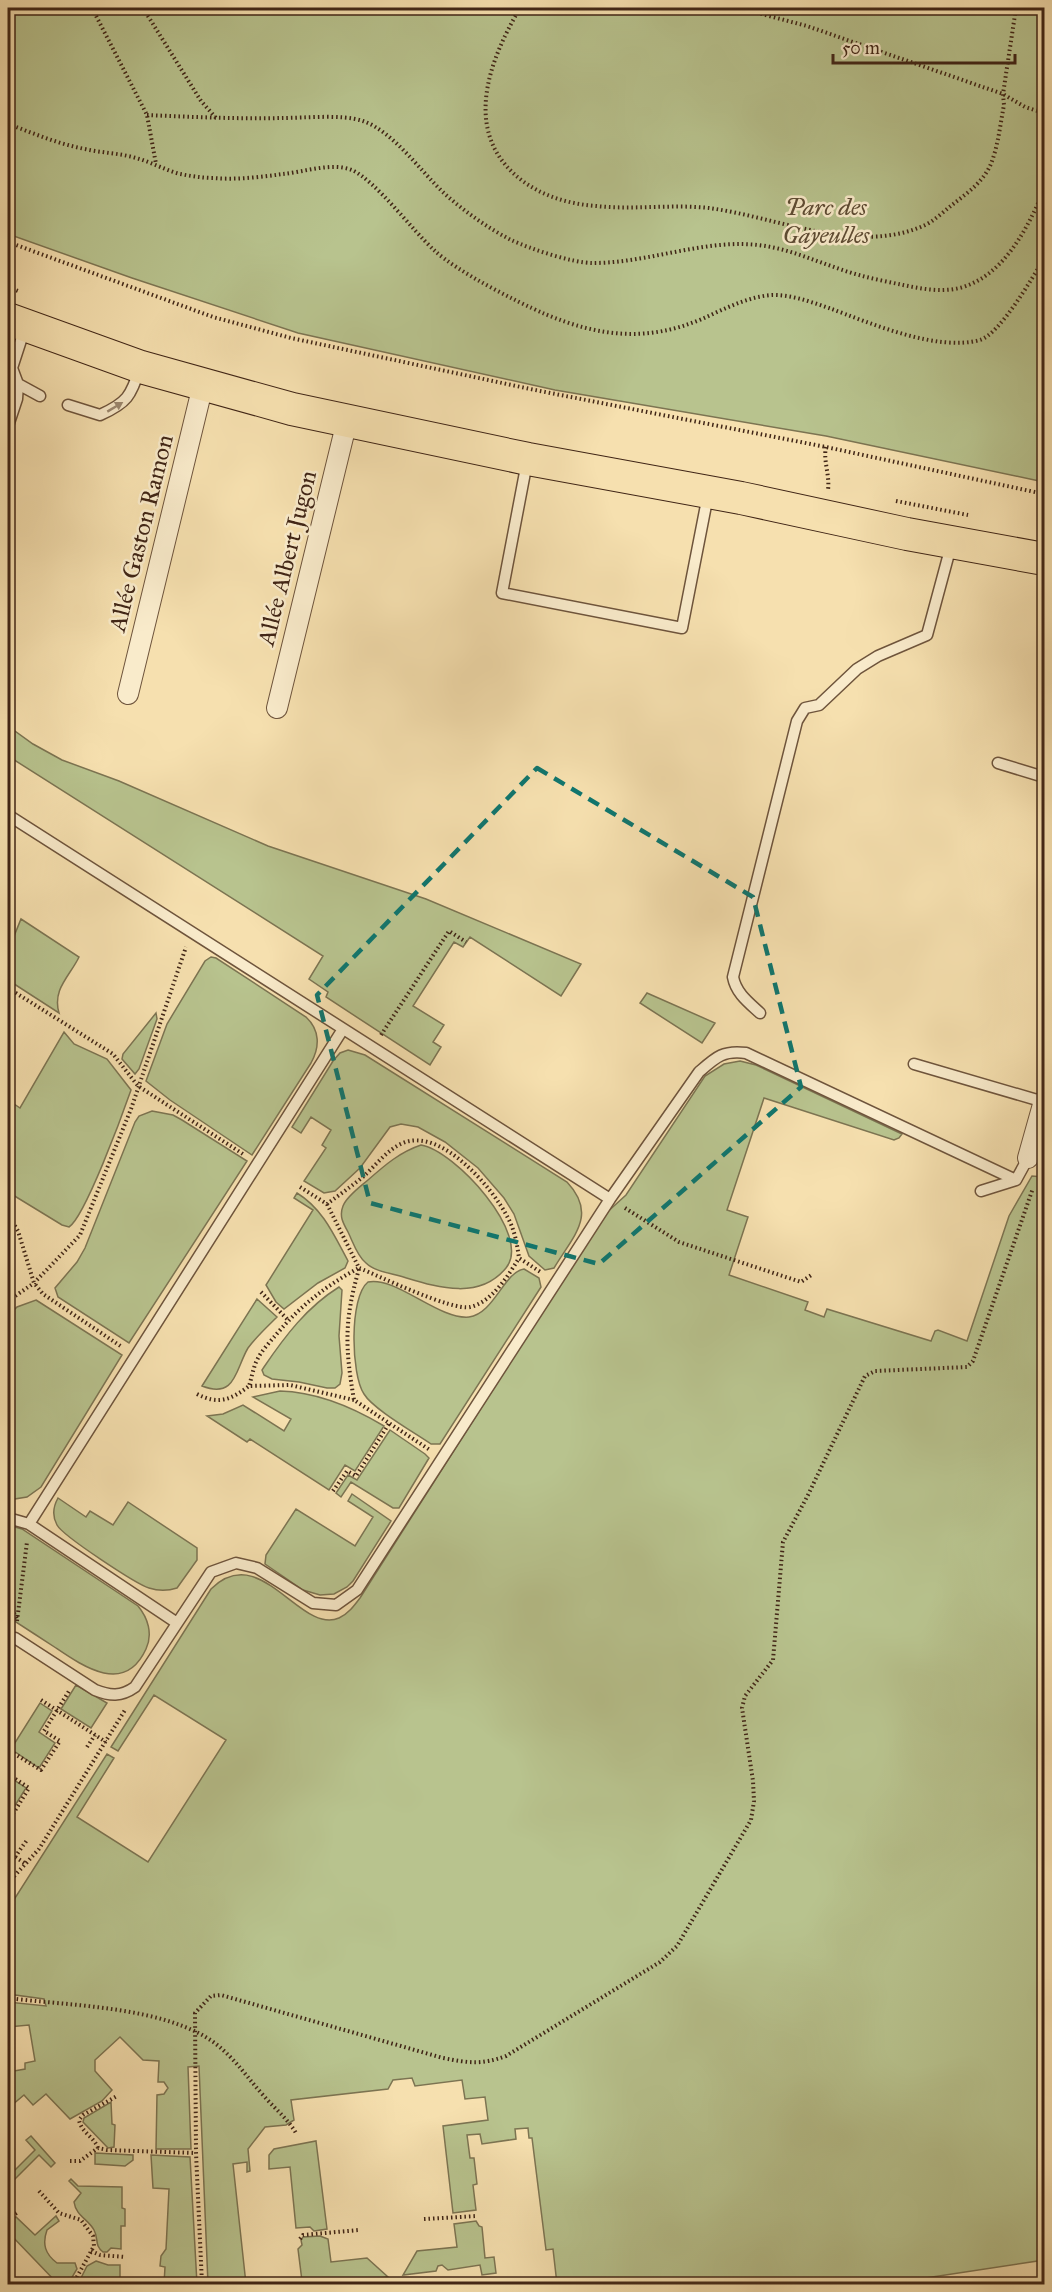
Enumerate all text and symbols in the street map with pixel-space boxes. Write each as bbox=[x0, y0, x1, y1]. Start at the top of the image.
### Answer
scale bar bbox=[833, 27, 1014, 65]
text: 50 m bbox=[842, 37, 880, 59]
park label: Parc des Gayeulles bbox=[782, 192, 871, 250]
one-way arrow bbox=[107, 402, 123, 413]
street label: Allée Gaston Ramon bbox=[102, 431, 180, 636]
street label: Allée Albert Jugon bbox=[250, 467, 323, 650]

